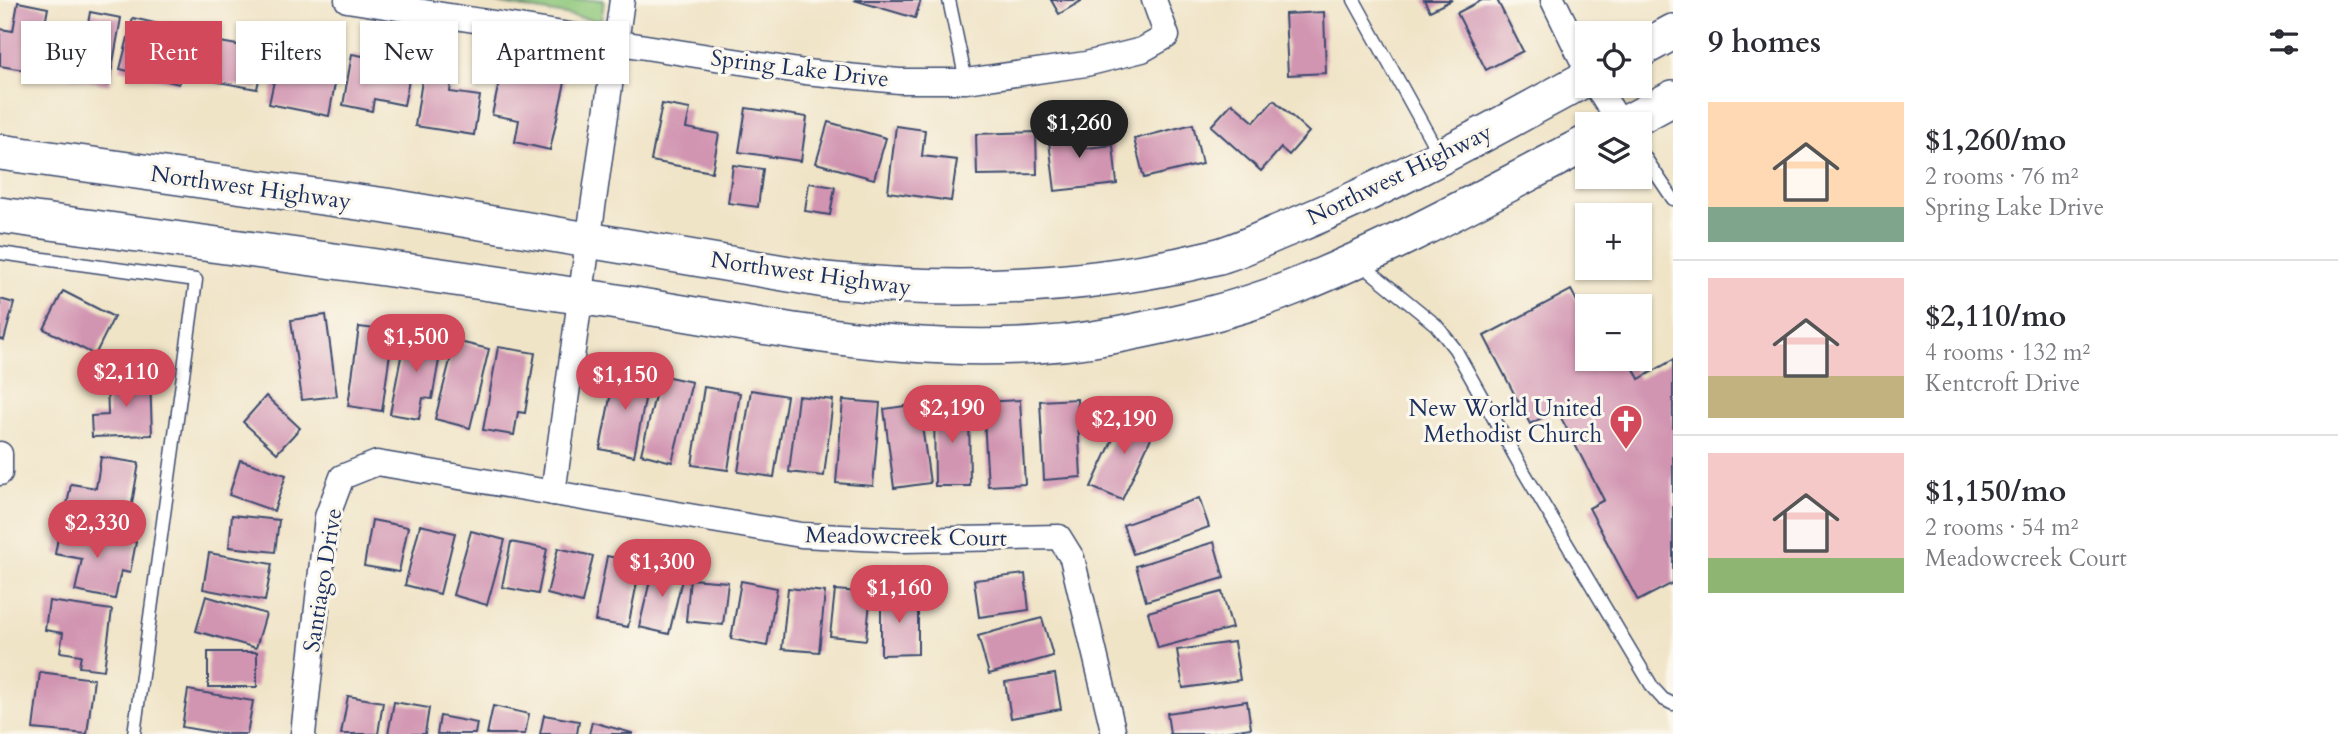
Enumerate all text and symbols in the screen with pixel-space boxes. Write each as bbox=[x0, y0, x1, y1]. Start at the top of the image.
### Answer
chip: Buy bbox=[21, 21, 111, 84]
chip: Rent bbox=[125, 21, 222, 84]
chip: Filters bbox=[236, 21, 346, 84]
chip: New bbox=[360, 21, 458, 84]
chip: Apartment bbox=[472, 21, 629, 84]
map controls bbox=[1575, 21, 1652, 371]
button: locate bbox=[1575, 21, 1652, 98]
text: 9 homes bbox=[1708, 22, 1821, 63]
icon: filters bbox=[2265, 23, 2303, 61]
street label: Spring Lake Drive bbox=[709, 42, 891, 95]
pin: $1,260 bbox=[1022, 100, 1136, 160]
text: $1,260 bbox=[1046, 107, 1112, 138]
button: layers bbox=[1575, 112, 1652, 189]
street label: Northwest Highway bbox=[1302, 116, 1497, 233]
text: $1,260/mo bbox=[1925, 120, 2066, 161]
icon: home bbox=[1764, 130, 1848, 214]
street label: Northwest Highway bbox=[149, 158, 353, 217]
text: 2 rooms · 76 m² bbox=[1925, 161, 2078, 192]
text: Spring Lake Drive bbox=[1925, 192, 2104, 223]
button: + bbox=[1575, 203, 1652, 280]
street label: Northwest Highway bbox=[709, 244, 913, 303]
button: − bbox=[1575, 294, 1652, 371]
text: $2,110/mo bbox=[1925, 296, 2066, 337]
icon: home bbox=[1764, 306, 1848, 390]
pin: $1,500 bbox=[359, 314, 473, 374]
text: $1,500 bbox=[383, 321, 449, 352]
text: 4 rooms · 132 m² bbox=[1925, 337, 2090, 368]
pin: $2,110 bbox=[69, 350, 183, 409]
pin: $1,150 bbox=[568, 352, 682, 412]
text: $2,110 bbox=[93, 356, 159, 387]
text: $1,150 bbox=[592, 359, 658, 390]
text: Kentcroft Drive bbox=[1925, 368, 2080, 399]
pin: $2,190 bbox=[895, 386, 1009, 445]
text: $2,190 bbox=[919, 392, 985, 423]
place label: New World United Methodist Church bbox=[1409, 393, 1603, 450]
pin: $2,190 bbox=[1067, 396, 1181, 456]
church icon: New World United Methodist Church bbox=[1607, 402, 1645, 451]
text: $2,190 bbox=[1091, 403, 1157, 434]
text: $1,150/mo bbox=[1925, 471, 2066, 512]
icon: home bbox=[1764, 481, 1848, 565]
pin: $2,330 bbox=[40, 500, 154, 560]
street label: Santiago Drive bbox=[296, 506, 349, 654]
text: $2,330 bbox=[64, 507, 130, 538]
text: 2 rooms · 54 m² bbox=[1925, 512, 2078, 543]
street label: Meadowcreek Court bbox=[805, 519, 1007, 554]
pin: $1,300 bbox=[605, 540, 719, 599]
text: Meadowcreek Court bbox=[1925, 543, 2127, 574]
text: $1,300 bbox=[629, 546, 695, 577]
pin: $1,160 bbox=[842, 566, 956, 625]
text: $1,160 bbox=[866, 572, 932, 603]

